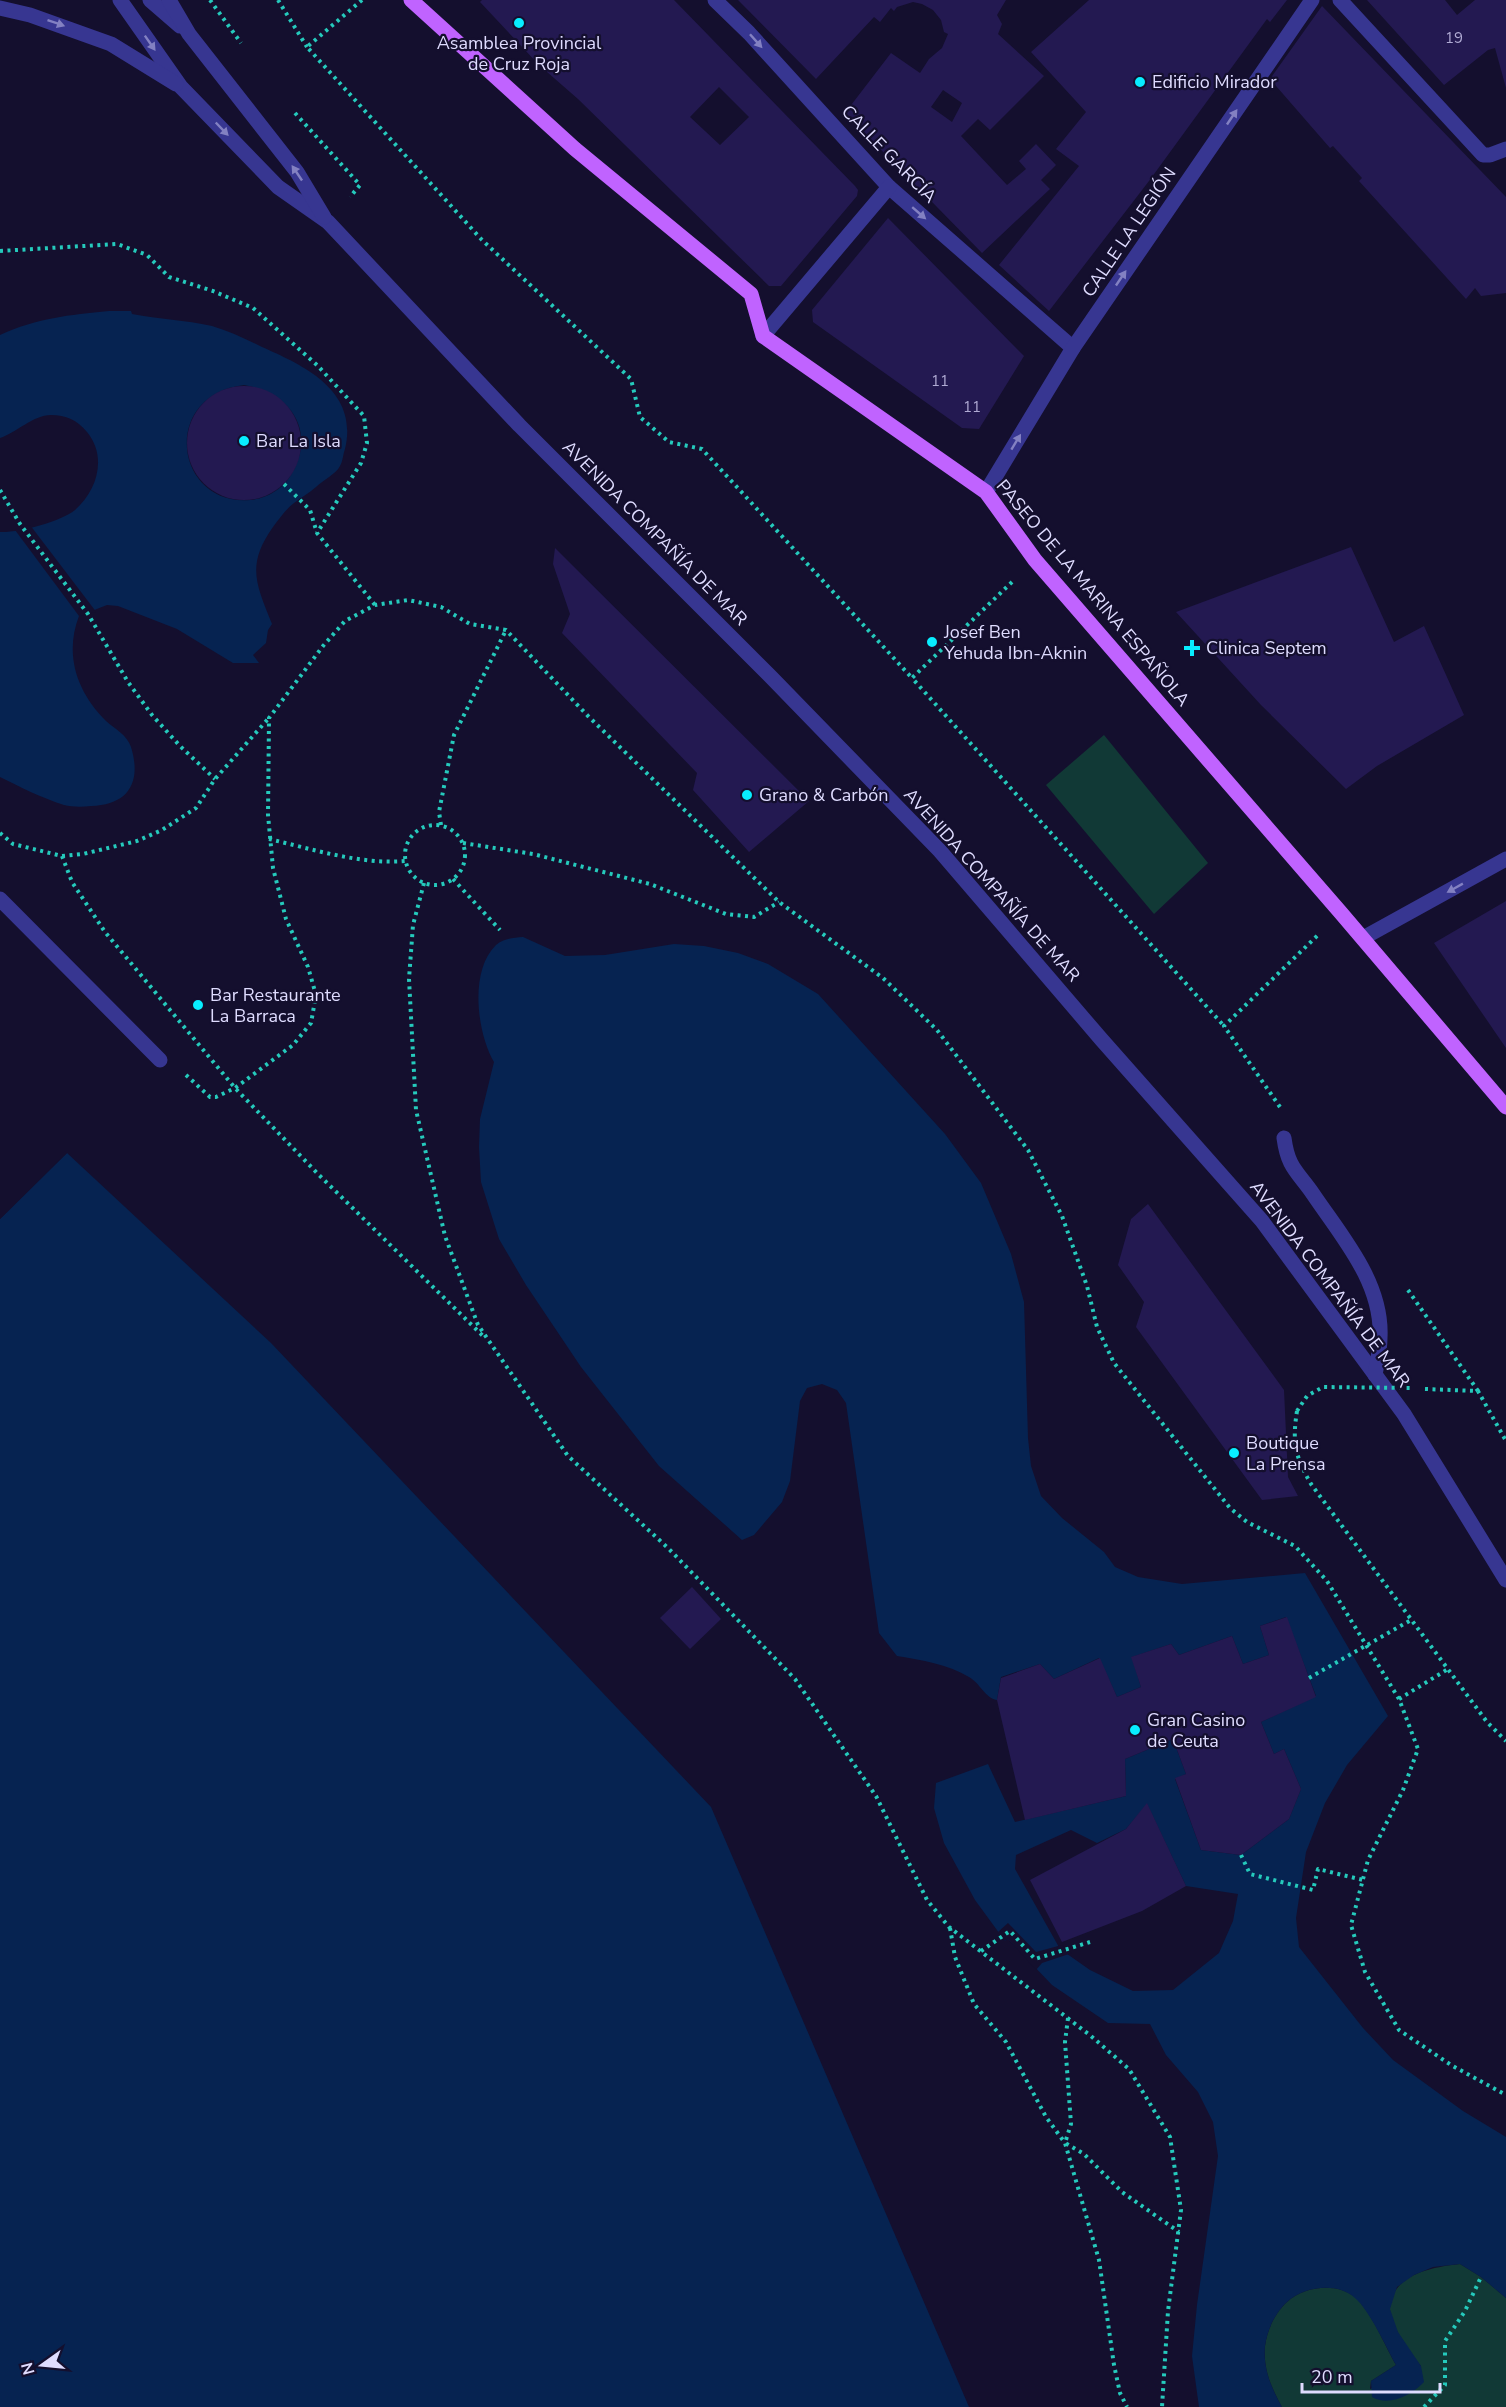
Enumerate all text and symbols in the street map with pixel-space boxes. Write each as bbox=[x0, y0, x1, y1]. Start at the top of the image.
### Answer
marker: Asamblea Provincial de Cruz Roja bbox=[512, 16, 526, 30]
one-way arrow bbox=[47, 19, 65, 29]
house number: 19 bbox=[1445, 28, 1463, 48]
place label: Asamblea Provincial de Cruz Roja bbox=[437, 31, 602, 76]
one-way arrow bbox=[749, 33, 762, 48]
one-way arrow bbox=[144, 35, 156, 51]
place label: Edificio Mirador bbox=[1152, 70, 1277, 94]
marker: Edificio Mirador bbox=[1133, 75, 1147, 89]
street label: CALLE GARCÍA bbox=[836, 100, 942, 208]
one-way arrow bbox=[1226, 109, 1237, 125]
one-way arrow bbox=[214, 121, 228, 135]
street label: CALLE LA LEGIÓN bbox=[1077, 162, 1181, 302]
one-way arrow bbox=[291, 165, 303, 181]
one-way arrow bbox=[911, 206, 926, 219]
one-way arrow bbox=[1115, 270, 1127, 286]
house number: 11 bbox=[931, 371, 949, 391]
house number: 11 bbox=[963, 397, 981, 417]
place label: Bar La Isla bbox=[256, 429, 341, 453]
marker: Bar La Isla bbox=[237, 434, 251, 448]
one-way arrow bbox=[1011, 434, 1022, 450]
street label: AVENIDA COMPAÑÍA DE MAR bbox=[557, 435, 753, 631]
street label: PASEO DE LA MARINA ESPAÑOLA bbox=[991, 475, 1195, 711]
place label: Josef Ben Yehuda Ibn-Aknin bbox=[943, 620, 1087, 665]
marker: Josef Ben Yehuda Ibn-Aknin bbox=[925, 635, 939, 649]
place label: Clinica Septem bbox=[1206, 636, 1327, 660]
marker: Clinica Septem bbox=[1183, 639, 1201, 657]
place label: Grano & Carbón bbox=[759, 783, 888, 807]
street label: AVENIDA COMPAÑÍA DE MAR bbox=[899, 783, 1085, 987]
marker: Grano & Carbón bbox=[740, 788, 754, 802]
one-way arrow bbox=[1446, 883, 1463, 893]
place label: Bar Restaurante La Barraca bbox=[210, 983, 341, 1028]
marker: Bar Restaurante La Barraca bbox=[191, 998, 205, 1012]
street label: AVENIDA COMPAÑÍA DE MAR bbox=[1244, 1176, 1416, 1392]
place label: Boutique La Prensa bbox=[1246, 1431, 1325, 1476]
marker: Boutique La Prensa bbox=[1227, 1446, 1241, 1460]
place label: Gran Casino de Ceuta bbox=[1147, 1708, 1245, 1753]
marker: Gran Casino de Ceuta bbox=[1128, 1723, 1142, 1737]
north arrow bbox=[12, 2335, 72, 2395]
scale bar bbox=[1302, 2356, 1440, 2394]
text: N bbox=[16, 2360, 41, 2377]
text: 20 m bbox=[1311, 2365, 1353, 2389]

